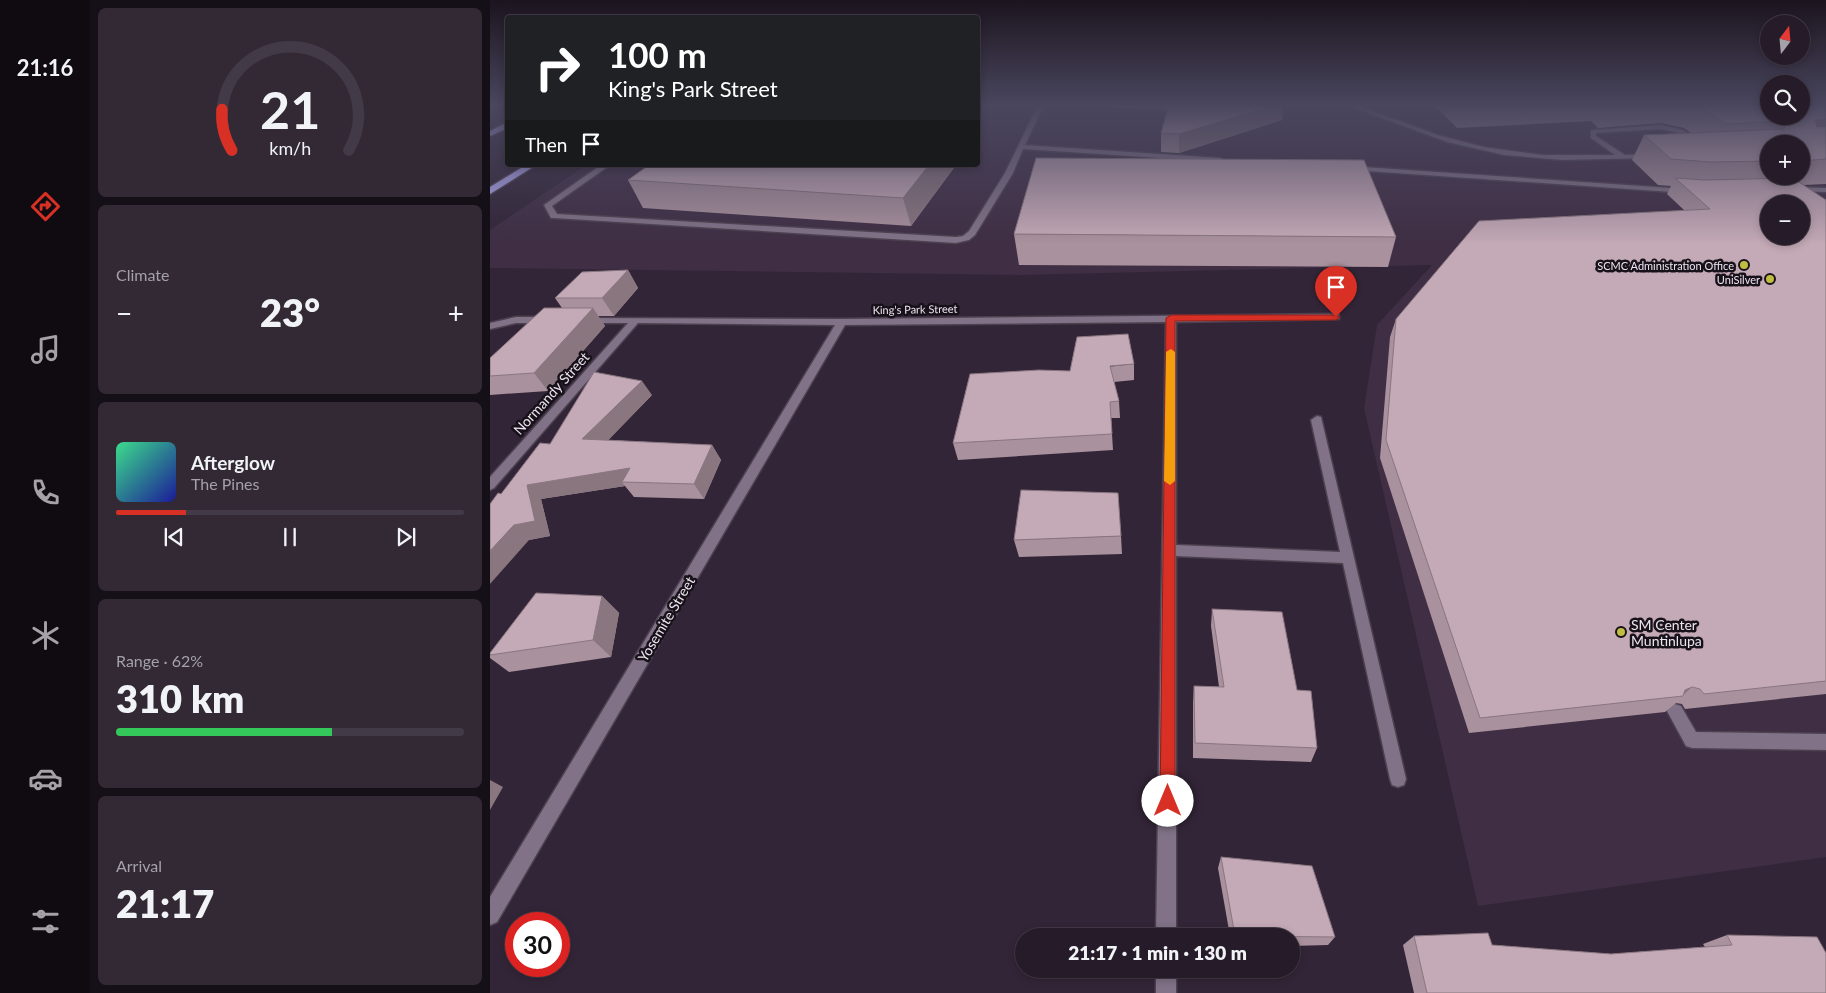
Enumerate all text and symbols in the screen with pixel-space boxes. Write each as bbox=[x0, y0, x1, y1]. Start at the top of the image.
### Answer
north arrow bbox=[1760, 15, 1810, 65]
map controls bbox=[1760, 15, 1810, 245]
text: 100 m bbox=[608, 33, 707, 75]
icon: right bbox=[525, 35, 590, 100]
text: 21:16 bbox=[17, 54, 73, 81]
text: King's Park Street bbox=[608, 75, 778, 102]
button: search bbox=[1760, 75, 1810, 125]
text: 21 bbox=[260, 78, 320, 140]
icon: arrive bbox=[577, 130, 605, 158]
text: Then bbox=[525, 133, 567, 156]
button: + bbox=[1760, 135, 1810, 185]
text: km/h bbox=[269, 137, 311, 159]
icon: directions bbox=[28, 189, 63, 224]
button: − bbox=[1760, 195, 1810, 245]
place label: SCMC Administration Office bbox=[1597, 259, 1734, 272]
marker: SCMC Administration Office bbox=[1738, 259, 1750, 271]
text: Climate bbox=[116, 265, 169, 284]
pin bbox=[1315, 266, 1357, 317]
icon: arrive bbox=[1322, 273, 1350, 301]
place label: UniSilver bbox=[1717, 273, 1760, 286]
marker: UniSilver bbox=[1764, 273, 1776, 285]
text: 23° bbox=[260, 289, 320, 335]
text: − bbox=[116, 296, 132, 330]
text: + bbox=[448, 296, 464, 330]
street label: King's Park Street bbox=[872, 302, 958, 316]
icon: music bbox=[28, 332, 63, 367]
street label: Normandy Street bbox=[510, 348, 592, 438]
text: Afterglow bbox=[191, 451, 275, 474]
text: The Pines bbox=[191, 474, 260, 493]
icon: phone bbox=[28, 475, 63, 510]
icon: previous bbox=[160, 523, 188, 551]
icon: pause bbox=[276, 523, 304, 551]
icon: next bbox=[392, 523, 420, 551]
street label: Yosemite Street bbox=[634, 573, 698, 665]
place label: SM Center Muntinlupa bbox=[1631, 616, 1702, 649]
icon: climate bbox=[28, 618, 63, 653]
marker: SM Center Muntinlupa bbox=[1615, 626, 1627, 638]
text: Range · 62% bbox=[116, 651, 203, 670]
text: 310 km bbox=[116, 675, 244, 721]
icon: car bbox=[28, 761, 63, 796]
position arrow bbox=[1141, 774, 1193, 826]
text: Arrival bbox=[116, 856, 162, 875]
text: 21:17 bbox=[116, 880, 214, 926]
icon: filters bbox=[28, 904, 63, 939]
speed limit sign: 30 bbox=[505, 912, 570, 977]
text: 21:17 · 1 min · 130 m bbox=[1068, 941, 1247, 964]

